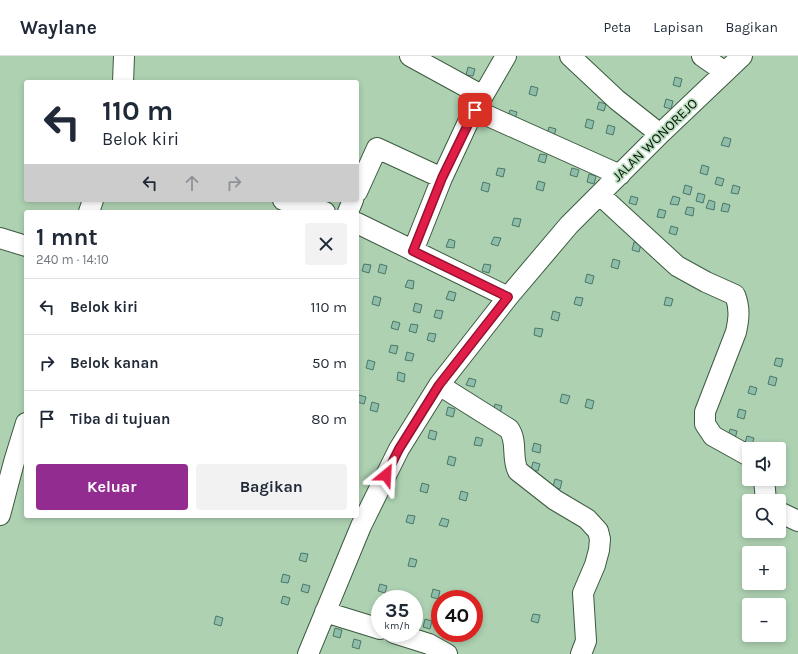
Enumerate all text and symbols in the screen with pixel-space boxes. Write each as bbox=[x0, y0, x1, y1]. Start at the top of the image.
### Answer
text: Waylane bbox=[20, 17, 97, 39]
text: Peta bbox=[603, 19, 631, 36]
text: Lapisan bbox=[653, 19, 703, 36]
text: Bagikan bbox=[725, 19, 778, 36]
pin bbox=[458, 93, 492, 127]
text: 110 m bbox=[102, 94, 173, 127]
street label: JALAN WONOREJO bbox=[609, 95, 701, 185]
icon: left bbox=[36, 96, 88, 148]
icon: arrive bbox=[464, 99, 486, 121]
text: Belok kiri bbox=[102, 128, 179, 150]
icon: left bbox=[139, 172, 161, 194]
icon: ahead bbox=[181, 172, 203, 194]
icon: right bbox=[223, 172, 245, 194]
text: 1 mnt bbox=[36, 223, 98, 251]
button: close bbox=[305, 223, 347, 265]
text: 240 m · 14:10 bbox=[36, 252, 109, 267]
icon: left bbox=[36, 296, 58, 318]
text: Belok kiri bbox=[70, 298, 138, 316]
text: 110 m bbox=[311, 298, 347, 316]
icon: right bbox=[36, 352, 58, 374]
text: Belok kanan bbox=[70, 354, 159, 372]
text: 50 m bbox=[312, 354, 347, 372]
icon: arrive bbox=[36, 408, 58, 430]
text: Tiba di tujuan bbox=[70, 410, 170, 428]
text: 80 m bbox=[311, 410, 347, 428]
map controls bbox=[742, 442, 786, 642]
button: sound bbox=[742, 442, 786, 486]
position arrow bbox=[365, 454, 407, 496]
button: Keluar bbox=[36, 464, 188, 510]
button: Bagikan bbox=[196, 464, 347, 510]
button: search bbox=[742, 494, 786, 538]
button: + bbox=[742, 546, 786, 590]
speed limit sign: 40 bbox=[431, 590, 483, 642]
button: − bbox=[742, 598, 786, 642]
text: 35 bbox=[385, 599, 409, 622]
text: km/h bbox=[384, 620, 410, 632]

